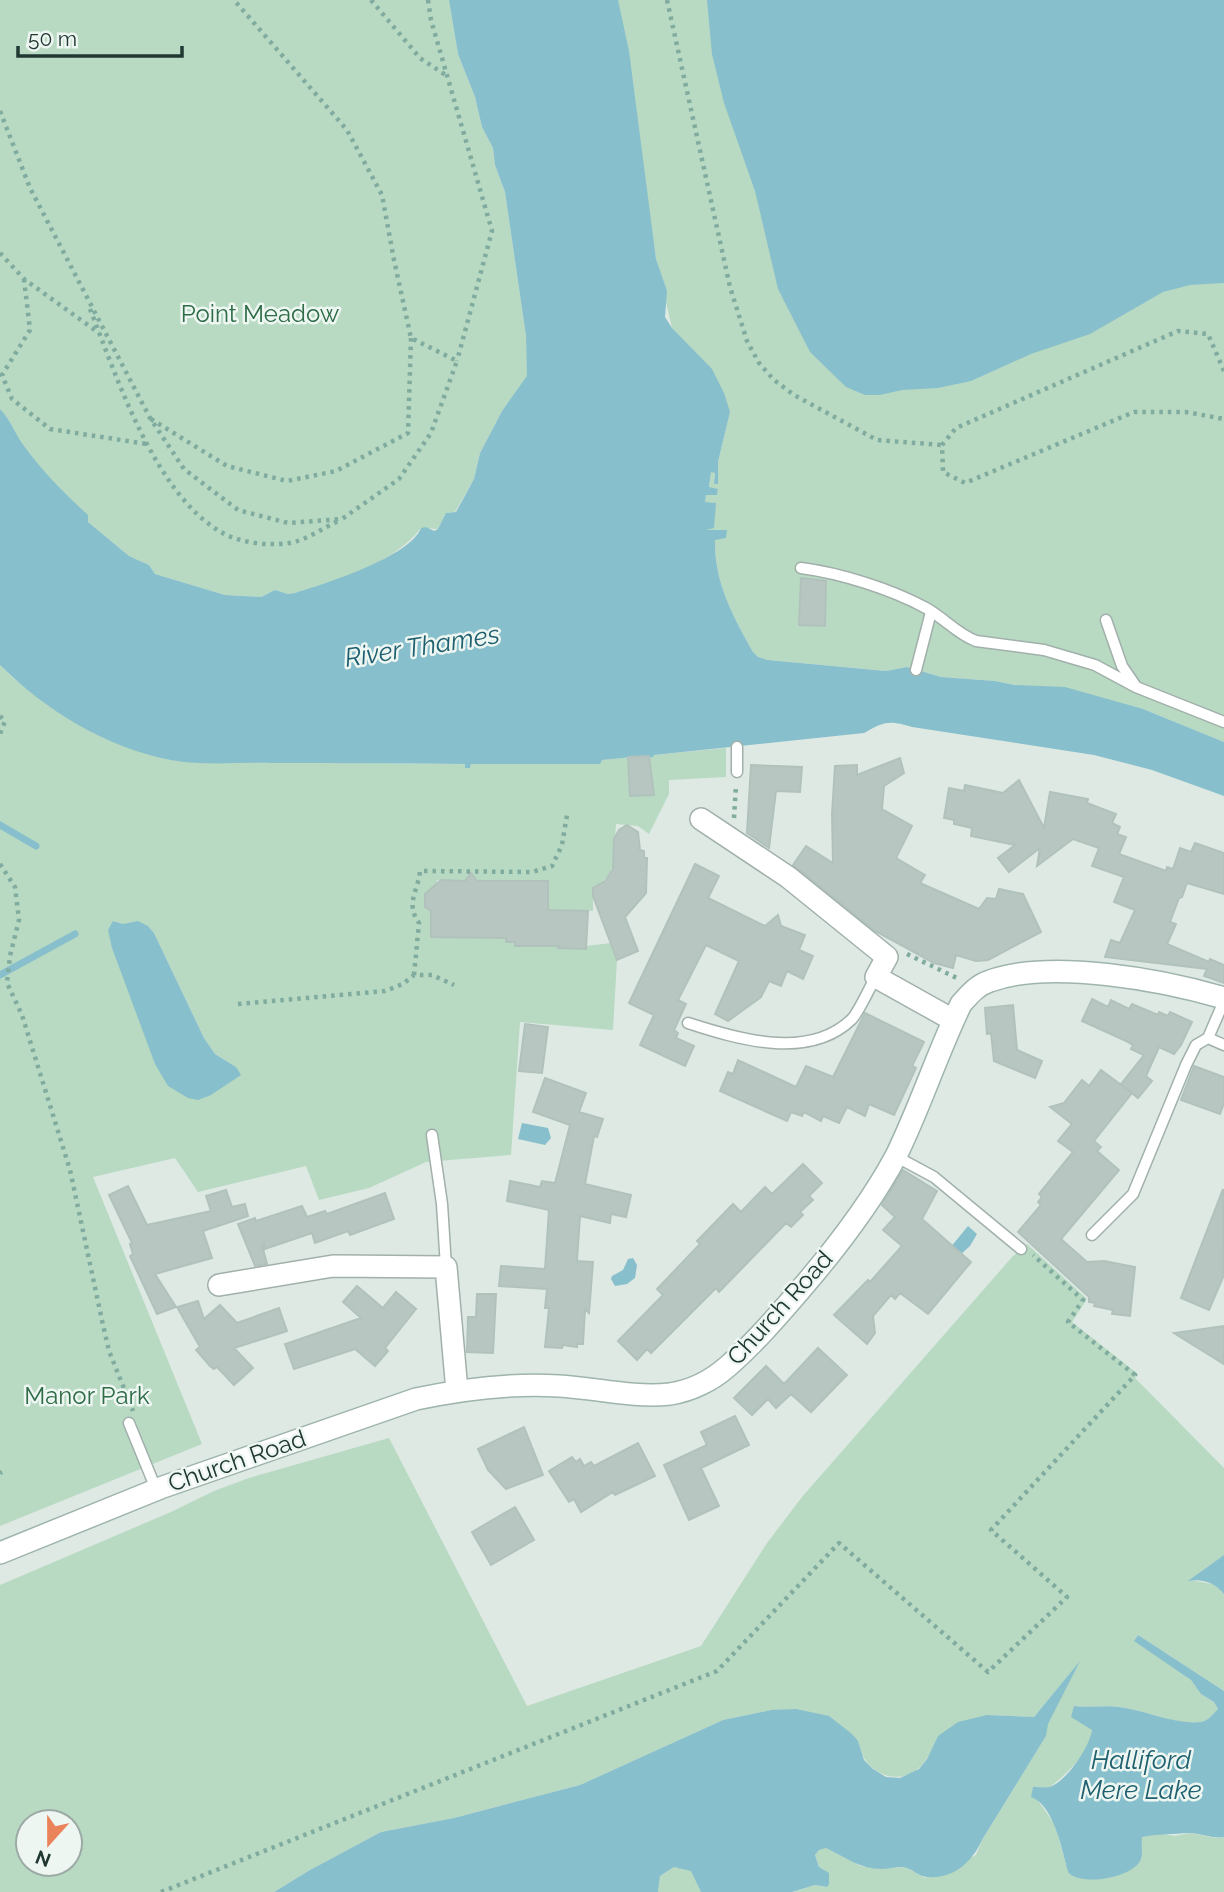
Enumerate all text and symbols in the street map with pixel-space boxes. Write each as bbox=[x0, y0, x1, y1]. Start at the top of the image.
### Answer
scale bar bbox=[18, 14, 182, 58]
text: 50 m bbox=[28, 26, 77, 51]
park label: Point Meadow bbox=[181, 299, 340, 328]
water label: River Thames bbox=[342, 619, 502, 673]
street label: Church Road bbox=[721, 1245, 838, 1371]
park label: Manor Park bbox=[24, 1381, 150, 1410]
street label: Church Road bbox=[164, 1423, 309, 1498]
water label: Halliford Mere Lake bbox=[1080, 1745, 1202, 1805]
north arrow bbox=[14, 1808, 84, 1878]
text: N bbox=[32, 1846, 54, 1872]

